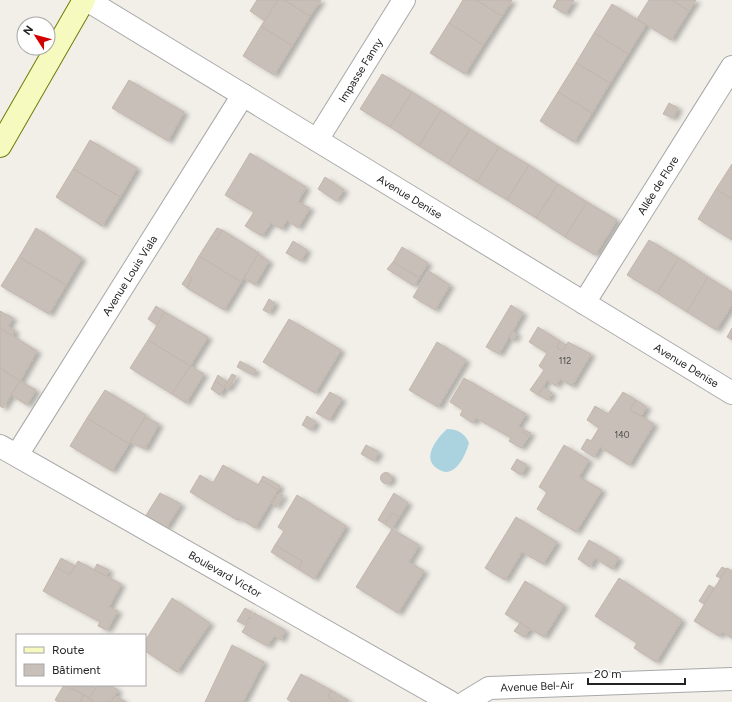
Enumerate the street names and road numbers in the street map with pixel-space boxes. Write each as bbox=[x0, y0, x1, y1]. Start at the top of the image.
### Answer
street label: Impasse Fanny bbox=[335, 36, 385, 105]
street label: Allée de Flore bbox=[635, 153, 681, 217]
street label: Avenue Denise bbox=[375, 172, 445, 221]
street label: Avenue Louis Viala bbox=[100, 233, 160, 318]
street label: Avenue Denise bbox=[652, 341, 721, 390]
street label: Boulevard Victor bbox=[186, 548, 264, 600]
street label: Avenue Bel-Air bbox=[500, 678, 574, 694]

